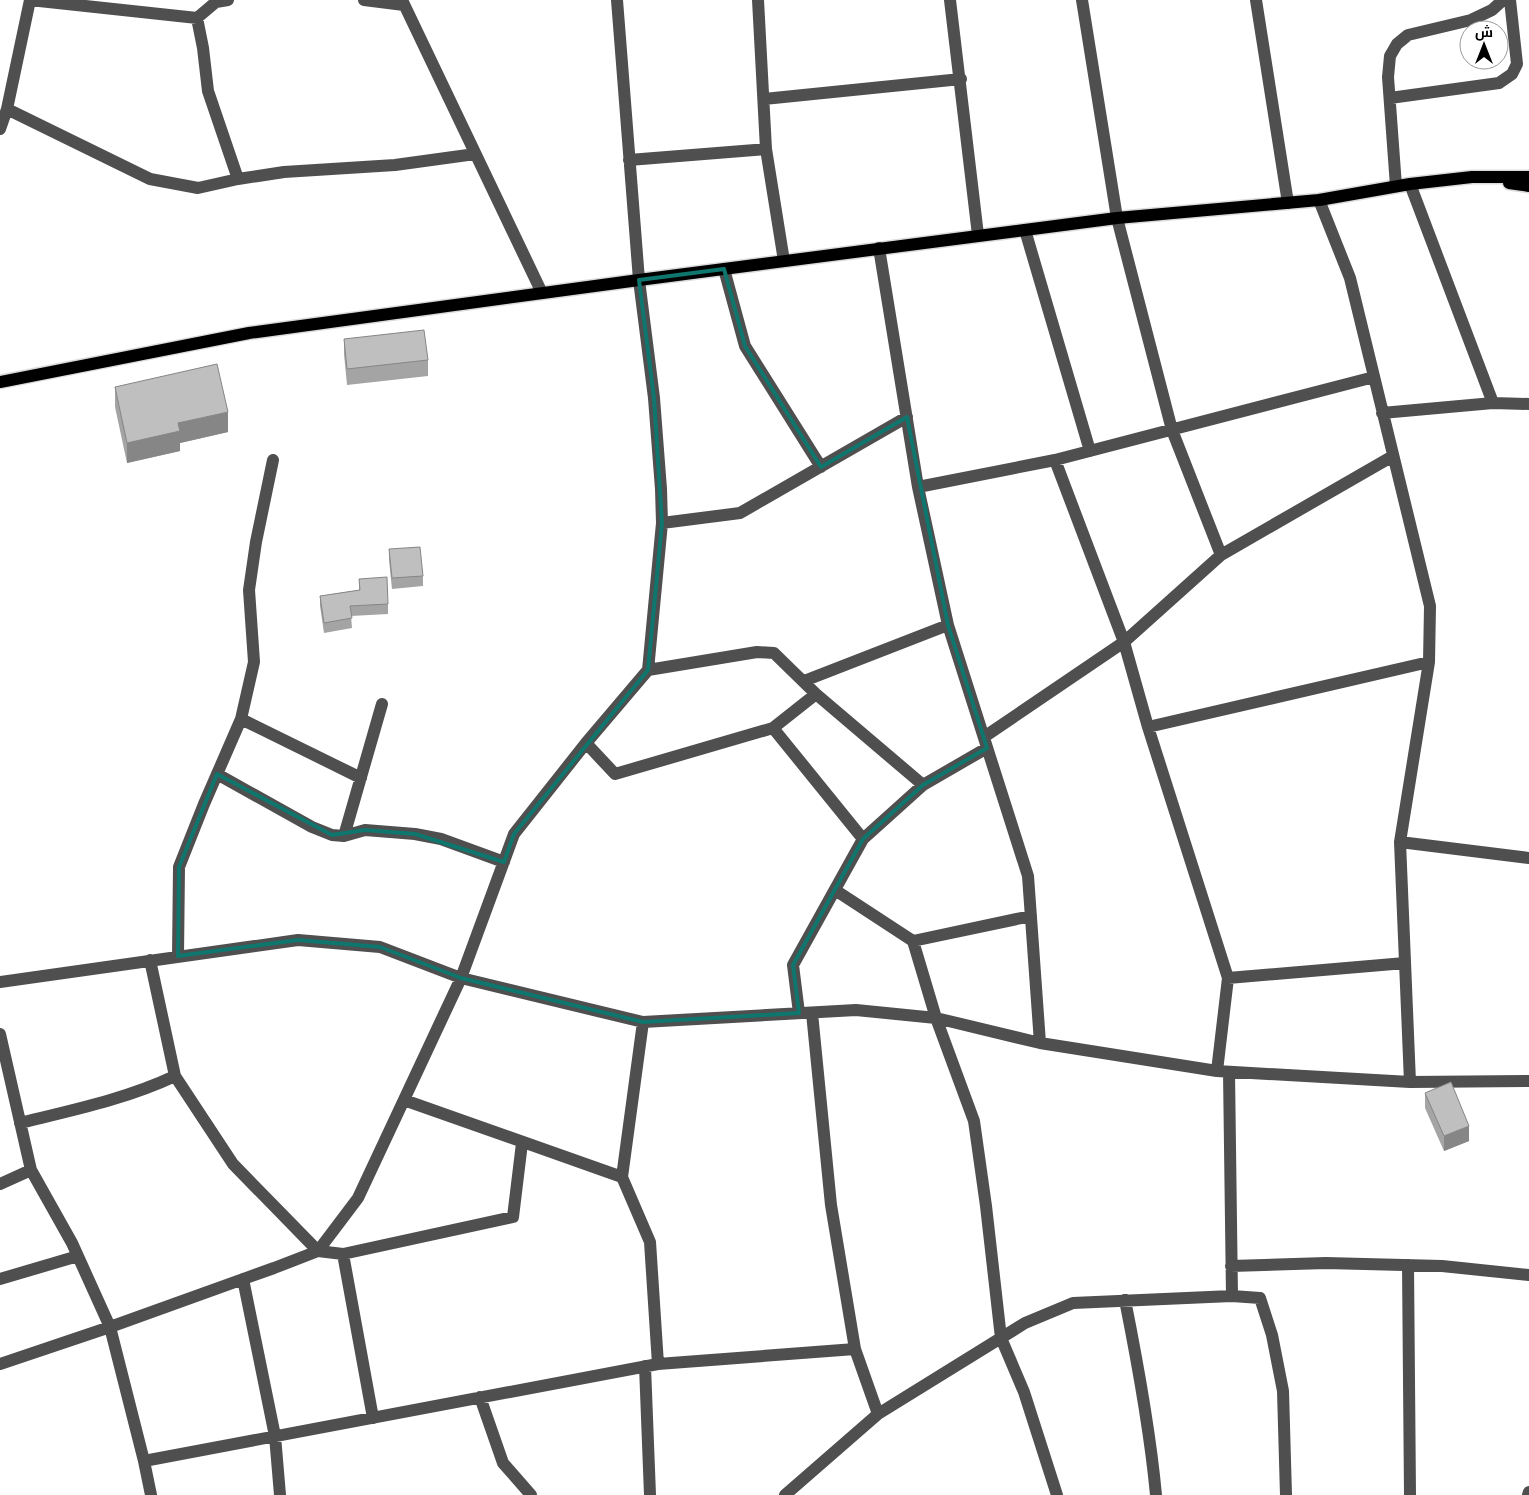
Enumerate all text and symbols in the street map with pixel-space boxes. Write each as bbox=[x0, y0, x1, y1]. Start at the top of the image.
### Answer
north arrow bbox=[1459, 20, 1509, 70]
text: ش bbox=[1475, 24, 1493, 41]

